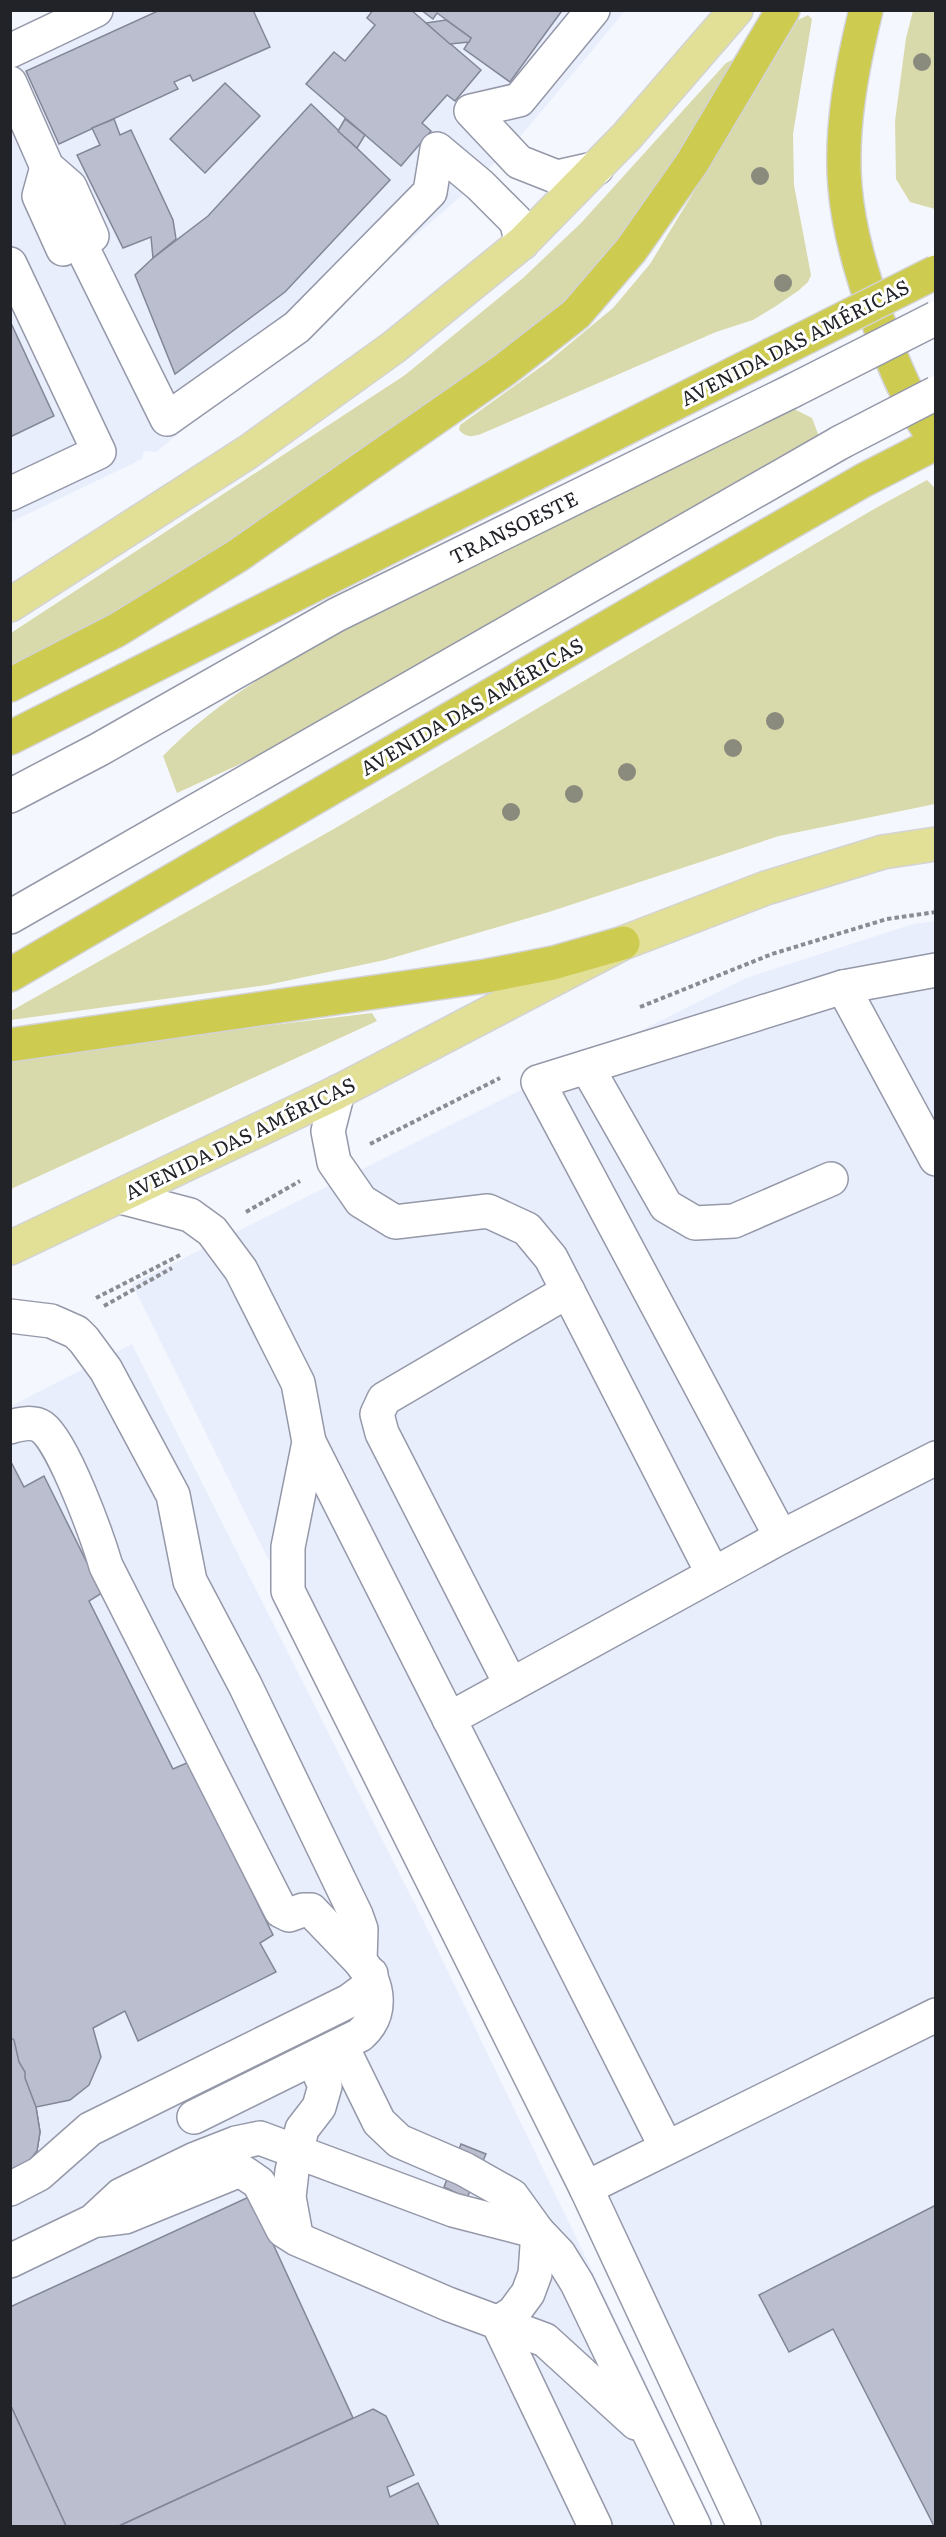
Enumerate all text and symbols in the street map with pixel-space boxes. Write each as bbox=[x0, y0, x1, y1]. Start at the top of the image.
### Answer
street label: AVENIDA DAS AMÉRICAS bbox=[674, 270, 914, 412]
street label: TRANSOESTE bbox=[444, 482, 582, 570]
street label: AVENIDA DAS AMÉRICAS bbox=[354, 629, 588, 782]
street label: AVENIDA DAS AMÉRICAS bbox=[119, 1068, 360, 1206]

